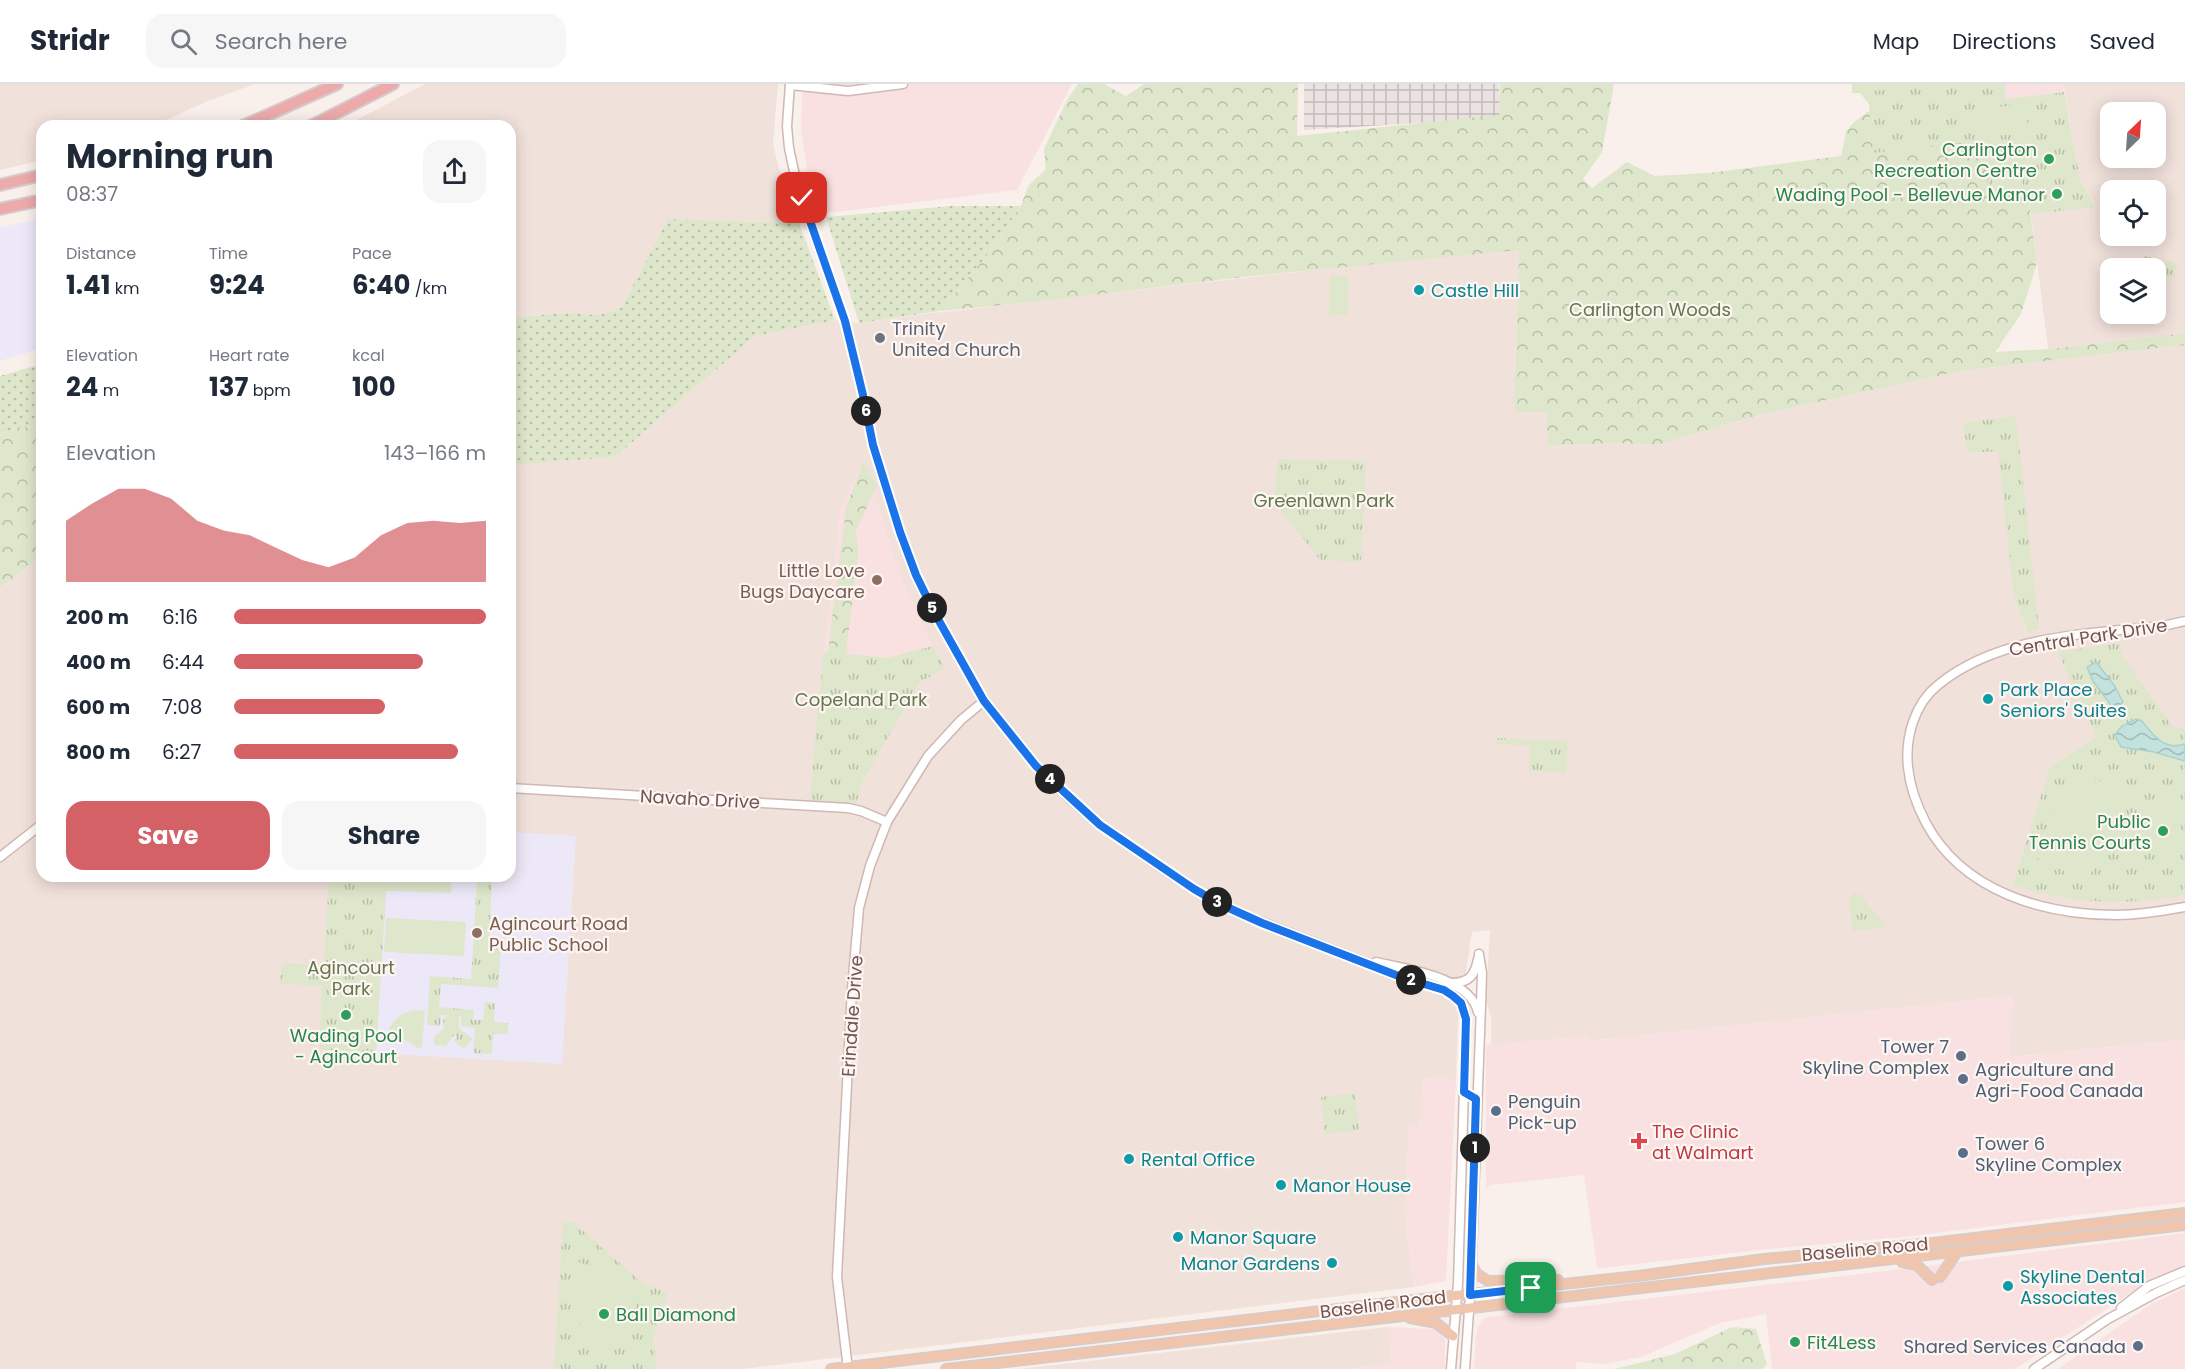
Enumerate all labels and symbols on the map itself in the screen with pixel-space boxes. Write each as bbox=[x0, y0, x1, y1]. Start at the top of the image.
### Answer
north arrow bbox=[2100, 102, 2166, 168]
place label: Carlington Recreation Centre bbox=[1874, 137, 2037, 183]
marker: Carlington Recreation Centre bbox=[2042, 152, 2056, 166]
pin bbox=[776, 172, 827, 223]
place label: Wading Pool - Bellevue Manor bbox=[1776, 182, 2045, 207]
marker: Wading Pool - Bellevue Manor bbox=[2050, 187, 2064, 201]
place label: Castle Hill bbox=[1431, 278, 1519, 303]
marker: Castle Hill bbox=[1412, 283, 1426, 297]
park label: Carlington Woods bbox=[1569, 297, 1731, 322]
place label: Trinity United Church bbox=[892, 316, 1021, 362]
marker: Trinity United Church bbox=[873, 331, 887, 345]
pin: 6 bbox=[851, 396, 881, 426]
park label: Greenlawn Park bbox=[1254, 488, 1395, 513]
place label: Little Love Bugs Daycare bbox=[740, 558, 865, 604]
marker: Little Love Bugs Daycare bbox=[870, 573, 884, 587]
pin: 5 bbox=[917, 593, 947, 623]
street label: Central Park Drive bbox=[2007, 612, 2169, 662]
place label: Park Place Seniors' Suites bbox=[2000, 677, 2127, 723]
park label: Copeland Park bbox=[795, 687, 928, 712]
marker: Park Place Seniors' Suites bbox=[1981, 692, 1995, 706]
pin: 4 bbox=[1035, 764, 1065, 794]
street label: Navaho Drive bbox=[639, 783, 761, 815]
place label: Public Tennis Courts bbox=[2029, 809, 2151, 855]
marker: Public Tennis Courts bbox=[2156, 824, 2170, 838]
pin: 3 bbox=[1202, 887, 1232, 917]
place label: Agincourt Road Public School bbox=[489, 911, 628, 957]
marker: Agincourt Road Public School bbox=[470, 926, 484, 940]
street label: Erindale Drive bbox=[835, 954, 869, 1078]
park label: Agincourt Park bbox=[307, 955, 395, 1001]
pin: 2 bbox=[1396, 965, 1426, 995]
marker: Wading Pool - Agincourt bbox=[339, 1008, 353, 1022]
place label: Wading Pool - Agincourt bbox=[290, 1023, 402, 1069]
place label: Tower 7 Skyline Complex bbox=[1802, 1034, 1949, 1080]
marker: Tower 7 Skyline Complex bbox=[1954, 1049, 1968, 1063]
place label: Agriculture and Agri-Food Canada bbox=[1975, 1057, 2144, 1103]
marker: Agriculture and Agri-Food Canada bbox=[1956, 1072, 1970, 1086]
place label: Penguin Pick-up bbox=[1508, 1089, 1581, 1135]
marker: Penguin Pick-up bbox=[1489, 1104, 1503, 1118]
place label: The Clinic at Walmart bbox=[1652, 1119, 1754, 1165]
place label: Tower 6 Skyline Complex bbox=[1975, 1131, 2122, 1177]
marker: The Clinic at Walmart bbox=[1630, 1132, 1648, 1150]
pin: 1 bbox=[1460, 1133, 1490, 1163]
marker: Tower 6 Skyline Complex bbox=[1956, 1146, 1970, 1160]
place label: Rental Office bbox=[1141, 1147, 1255, 1172]
marker: Rental Office bbox=[1122, 1152, 1136, 1166]
place label: Manor House bbox=[1293, 1173, 1411, 1198]
marker: Manor House bbox=[1274, 1178, 1288, 1192]
place label: Manor Square bbox=[1190, 1225, 1317, 1250]
marker: Manor Square bbox=[1171, 1230, 1185, 1244]
street label: Baseline Road bbox=[1801, 1231, 1929, 1267]
place label: Manor Gardens bbox=[1181, 1251, 1320, 1276]
marker: Manor Gardens bbox=[1325, 1256, 1339, 1270]
pin bbox=[1505, 1262, 1556, 1313]
place label: Skyline Dental Associates bbox=[2020, 1264, 2145, 1310]
marker: Skyline Dental Associates bbox=[2001, 1279, 2015, 1293]
street label: Baseline Road bbox=[1318, 1284, 1448, 1324]
place label: Ball Diamond bbox=[616, 1302, 736, 1327]
marker: Ball Diamond bbox=[597, 1307, 611, 1321]
place label: Fit4Less bbox=[1807, 1330, 1876, 1355]
place label: Shared Services Canada bbox=[1904, 1334, 2126, 1359]
marker: Fit4Less bbox=[1788, 1335, 1802, 1349]
marker: Shared Services Canada bbox=[2131, 1339, 2145, 1353]

